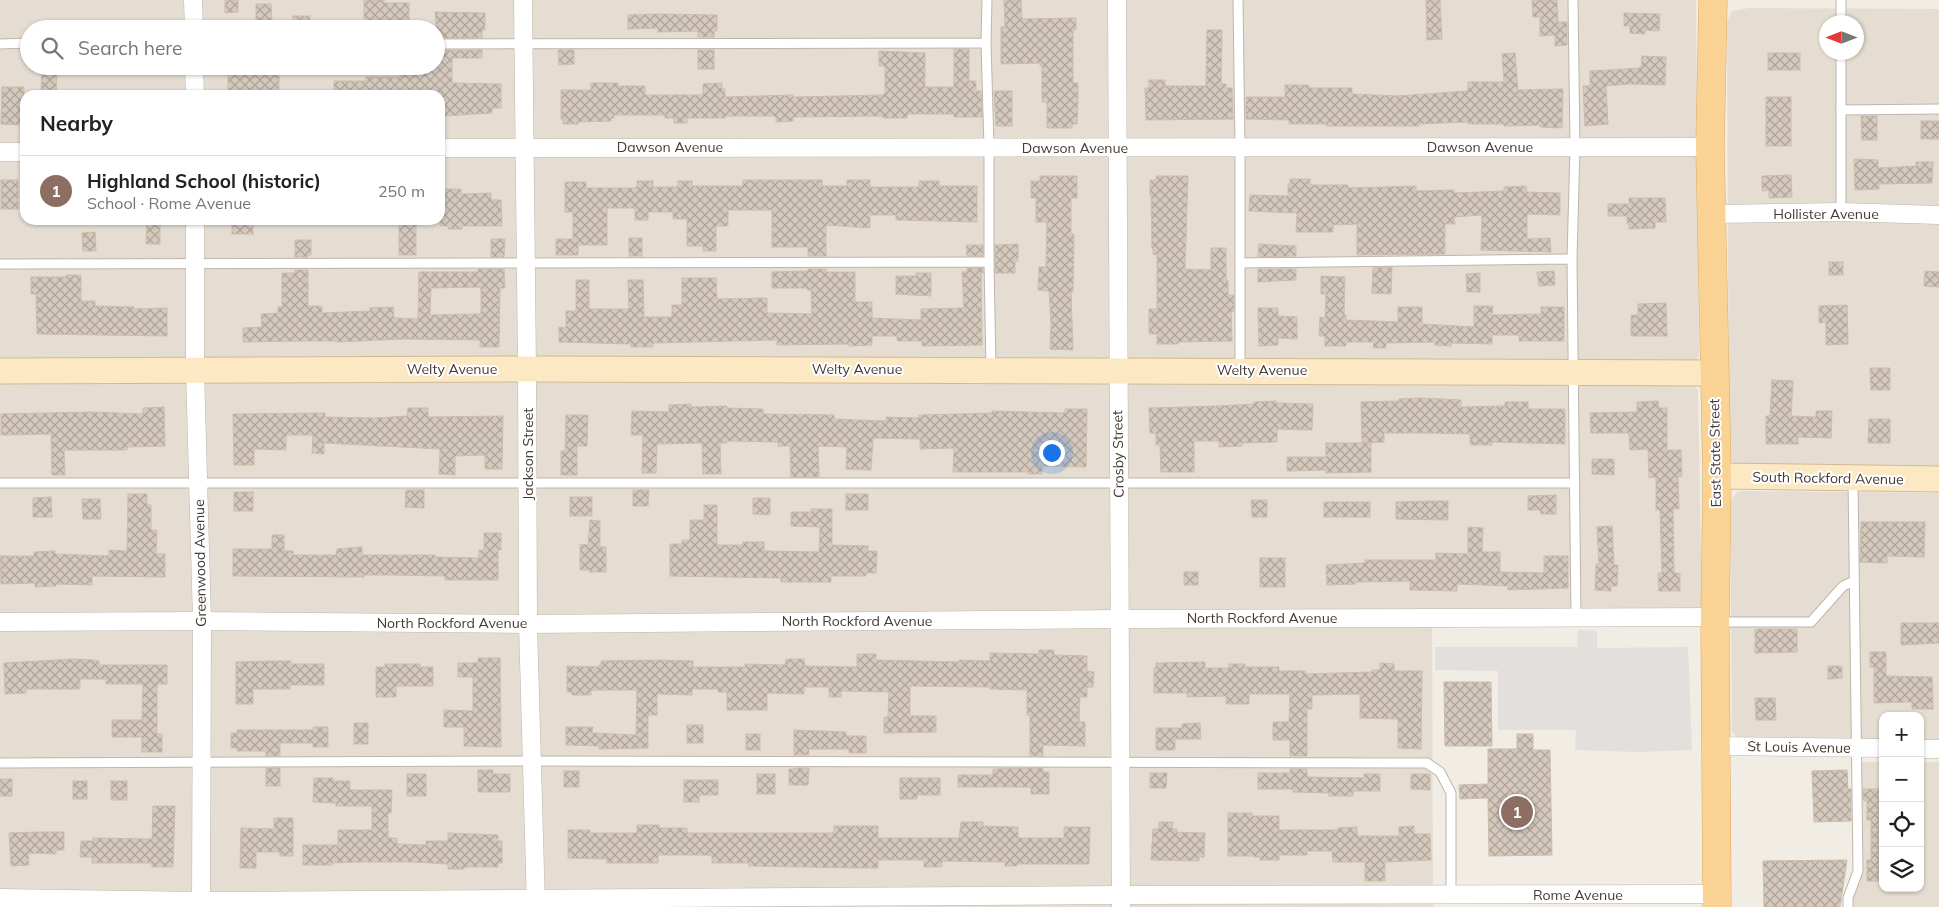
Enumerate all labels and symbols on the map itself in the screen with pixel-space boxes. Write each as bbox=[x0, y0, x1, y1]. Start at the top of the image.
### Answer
north arrow bbox=[1819, 15, 1864, 60]
street label: Dawson Avenue bbox=[617, 138, 723, 156]
street label: Dawson Avenue bbox=[1427, 138, 1533, 156]
street label: Dawson Avenue bbox=[1022, 139, 1128, 157]
street label: Hollister Avenue bbox=[1773, 205, 1879, 223]
street label: Welty Avenue bbox=[407, 360, 497, 378]
street label: Welty Avenue bbox=[812, 360, 902, 378]
street label: Welty Avenue bbox=[1217, 361, 1307, 379]
street label: East State Street bbox=[1705, 398, 1725, 508]
street label: Jackson Street bbox=[519, 408, 537, 500]
street label: Crosby Street bbox=[1108, 410, 1128, 498]
your location bbox=[1039, 440, 1065, 466]
street label: South Rockford Avenue bbox=[1752, 468, 1904, 488]
street label: Greenwood Avenue bbox=[190, 499, 210, 627]
street label: North Rockford Avenue bbox=[1187, 609, 1337, 627]
street label: North Rockford Avenue bbox=[782, 612, 932, 630]
street label: North Rockford Avenue bbox=[377, 614, 527, 632]
street label: St Louis Avenue bbox=[1747, 737, 1851, 757]
pin: 1 bbox=[1501, 793, 1533, 831]
street label: Rome Avenue bbox=[1533, 886, 1623, 904]

